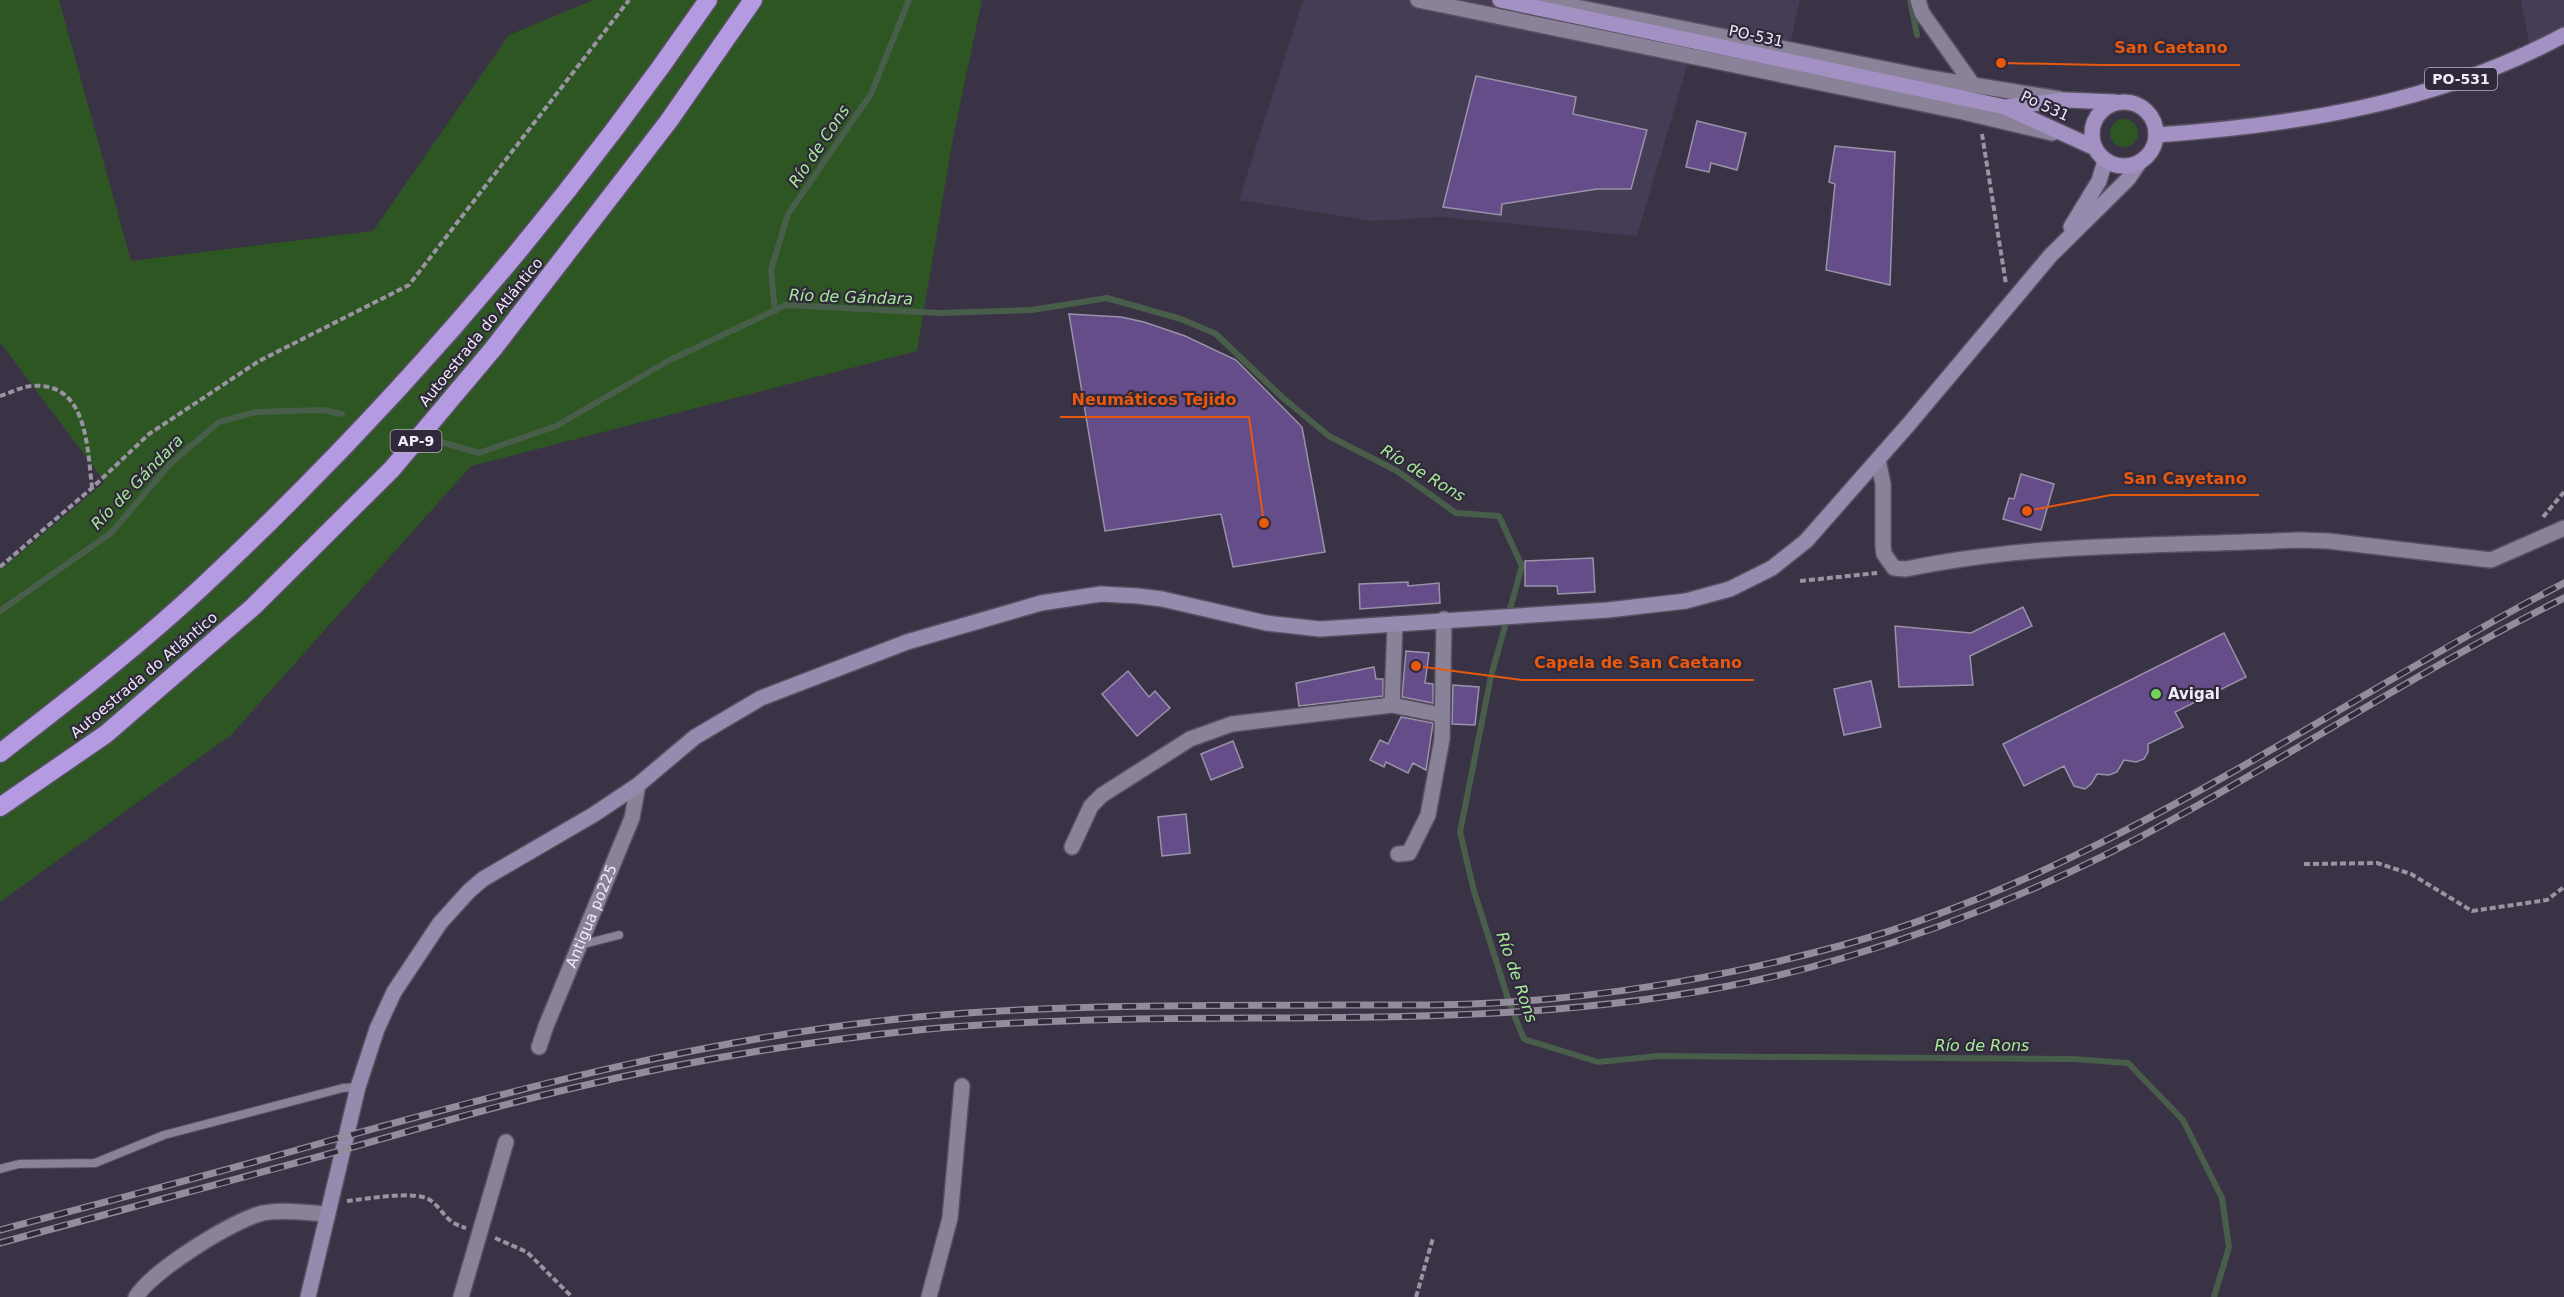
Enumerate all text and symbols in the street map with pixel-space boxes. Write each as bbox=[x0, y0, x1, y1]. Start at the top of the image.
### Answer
street label: PO-531 bbox=[1727, 21, 1785, 51]
callout: San Caetano bbox=[2102, 31, 2240, 65]
text: San Caetano bbox=[2114, 38, 2228, 57]
road number: PO-531 bbox=[2425, 68, 2497, 90]
street label: Po 531 bbox=[2018, 87, 2072, 125]
water label: Río de Cons bbox=[785, 101, 853, 191]
street label: Autoestrada do Atlántico bbox=[415, 254, 547, 410]
water label: Río de Gándara bbox=[789, 285, 913, 309]
callout: Neumáticos Tejido bbox=[1060, 383, 1249, 417]
text: Neumáticos Tejido bbox=[1072, 390, 1236, 409]
road number: AP-9 bbox=[390, 430, 442, 452]
water label: Río de Gándara bbox=[87, 431, 187, 533]
water label: Río de Rons bbox=[1377, 440, 1469, 506]
callout: San Cayetano bbox=[2111, 461, 2259, 495]
text: San Cayetano bbox=[2123, 469, 2247, 488]
street label: Autoestrada do Atlántico bbox=[67, 608, 221, 742]
callout: Capela de San Caetano bbox=[1522, 646, 1754, 680]
text: Capela de San Caetano bbox=[1534, 653, 1742, 672]
place label: Avigal bbox=[2168, 685, 2220, 703]
marker: Avigal bbox=[2149, 687, 2163, 701]
street label: Antigua po225 bbox=[562, 862, 621, 971]
water label: Río de Rons bbox=[1493, 929, 1541, 1025]
water label: Río de Rons bbox=[1935, 1036, 2029, 1055]

